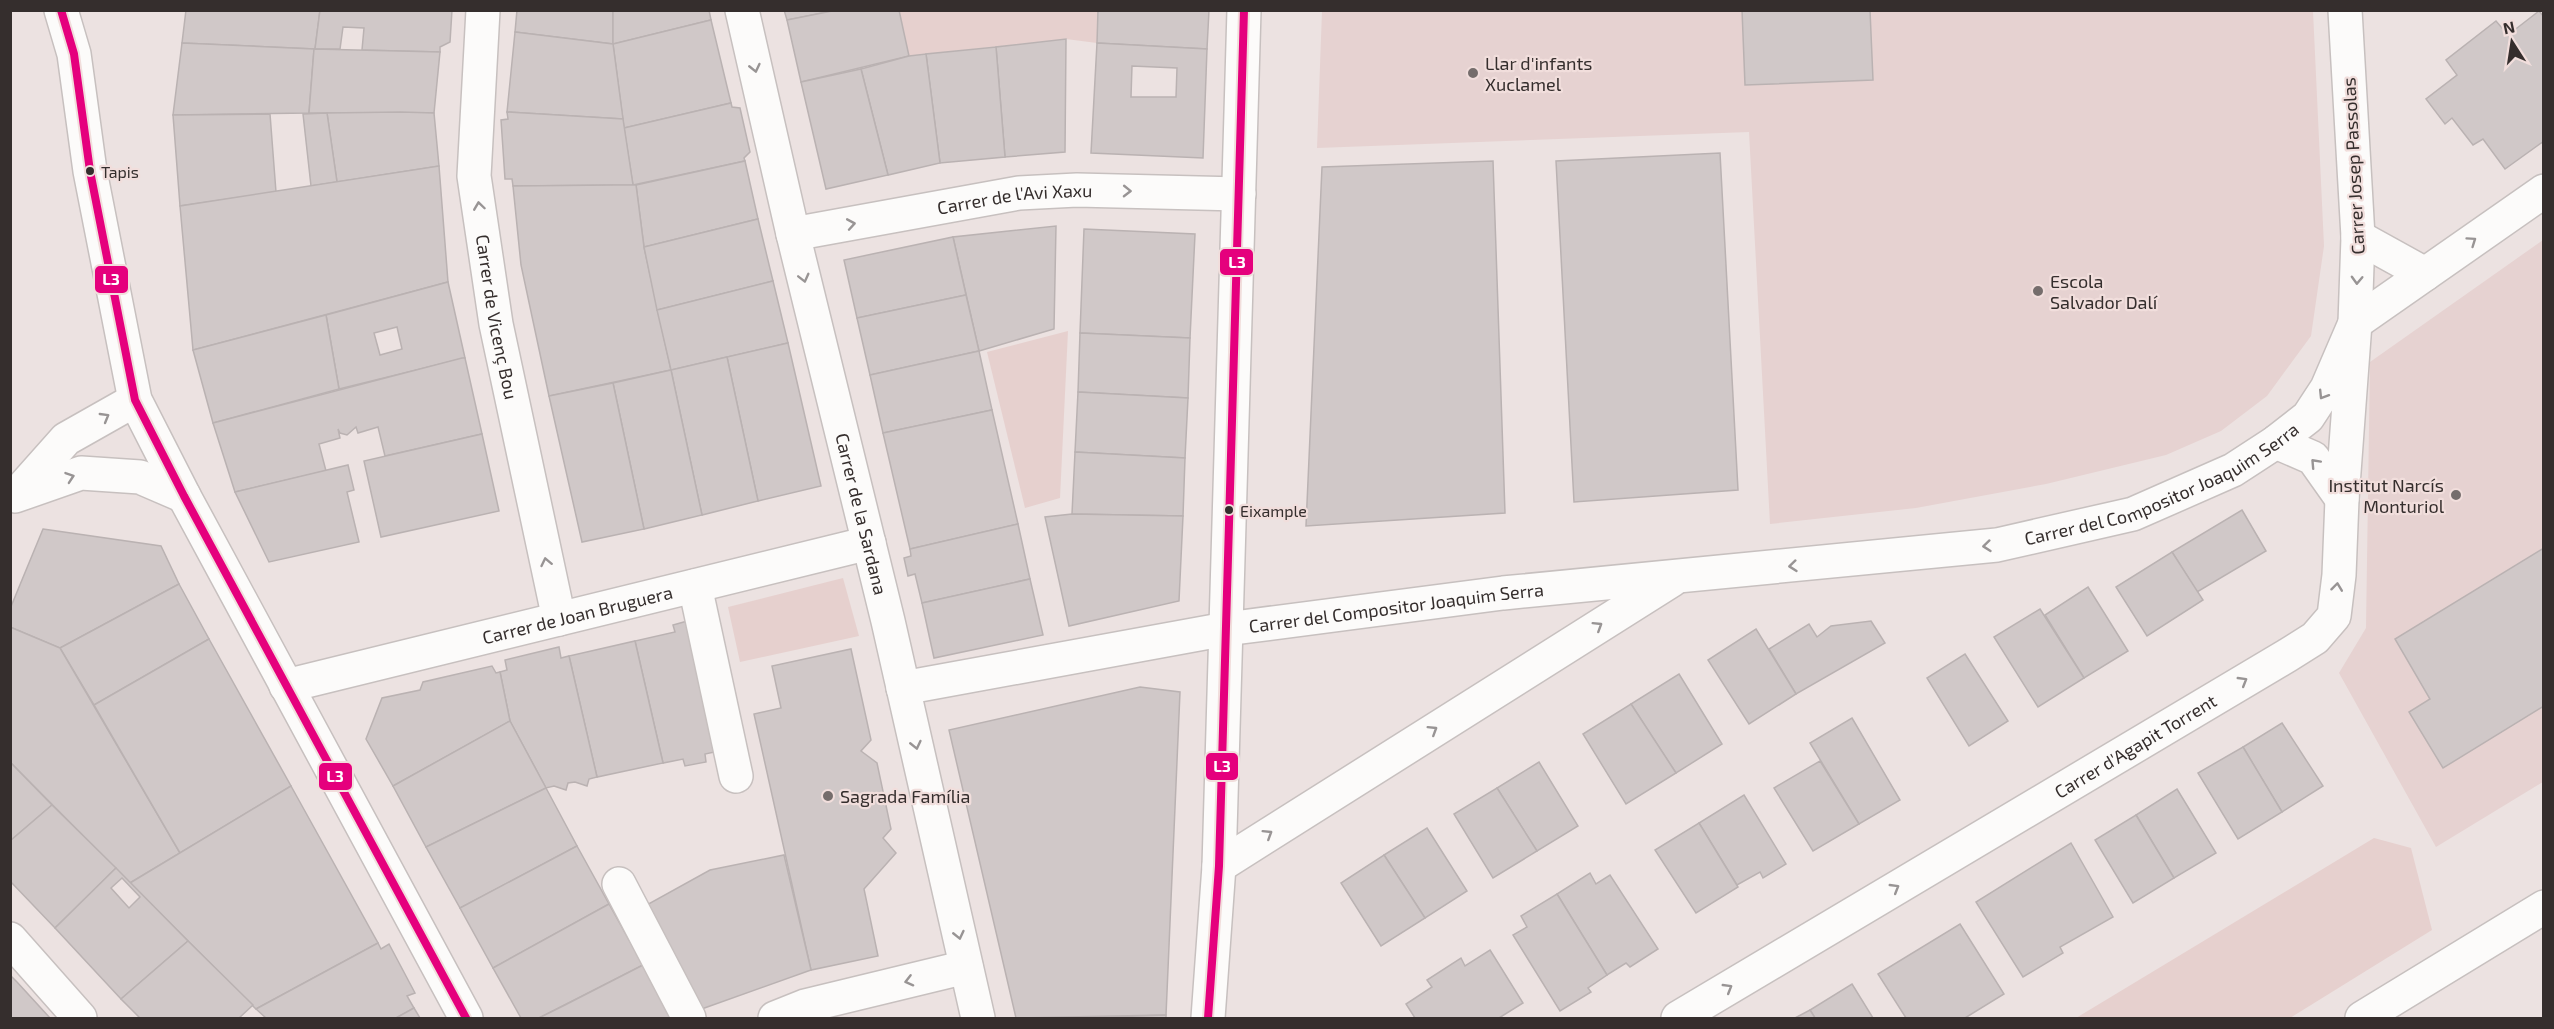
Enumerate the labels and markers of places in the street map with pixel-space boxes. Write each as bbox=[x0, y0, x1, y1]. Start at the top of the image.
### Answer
place label: Llar d'infants Xuclamel bbox=[1485, 52, 1593, 95]
marker: Llar d'infants Xuclamel bbox=[1466, 66, 1480, 80]
place label: Tapis bbox=[101, 162, 139, 181]
marker: Tapis bbox=[84, 165, 96, 177]
place label: Escola Salvador Dalí bbox=[2050, 270, 2158, 313]
marker: Escola Salvador Dalí bbox=[2031, 284, 2045, 298]
place label: Institut Narcís Monturiol bbox=[2328, 474, 2445, 517]
marker: Institut Narcís Monturiol bbox=[2449, 488, 2463, 502]
place label: Eixample bbox=[1240, 501, 1307, 520]
marker: Eixample bbox=[1223, 504, 1235, 516]
place label: Sagrada Família bbox=[840, 785, 970, 807]
marker: Sagrada Família bbox=[821, 789, 835, 803]

